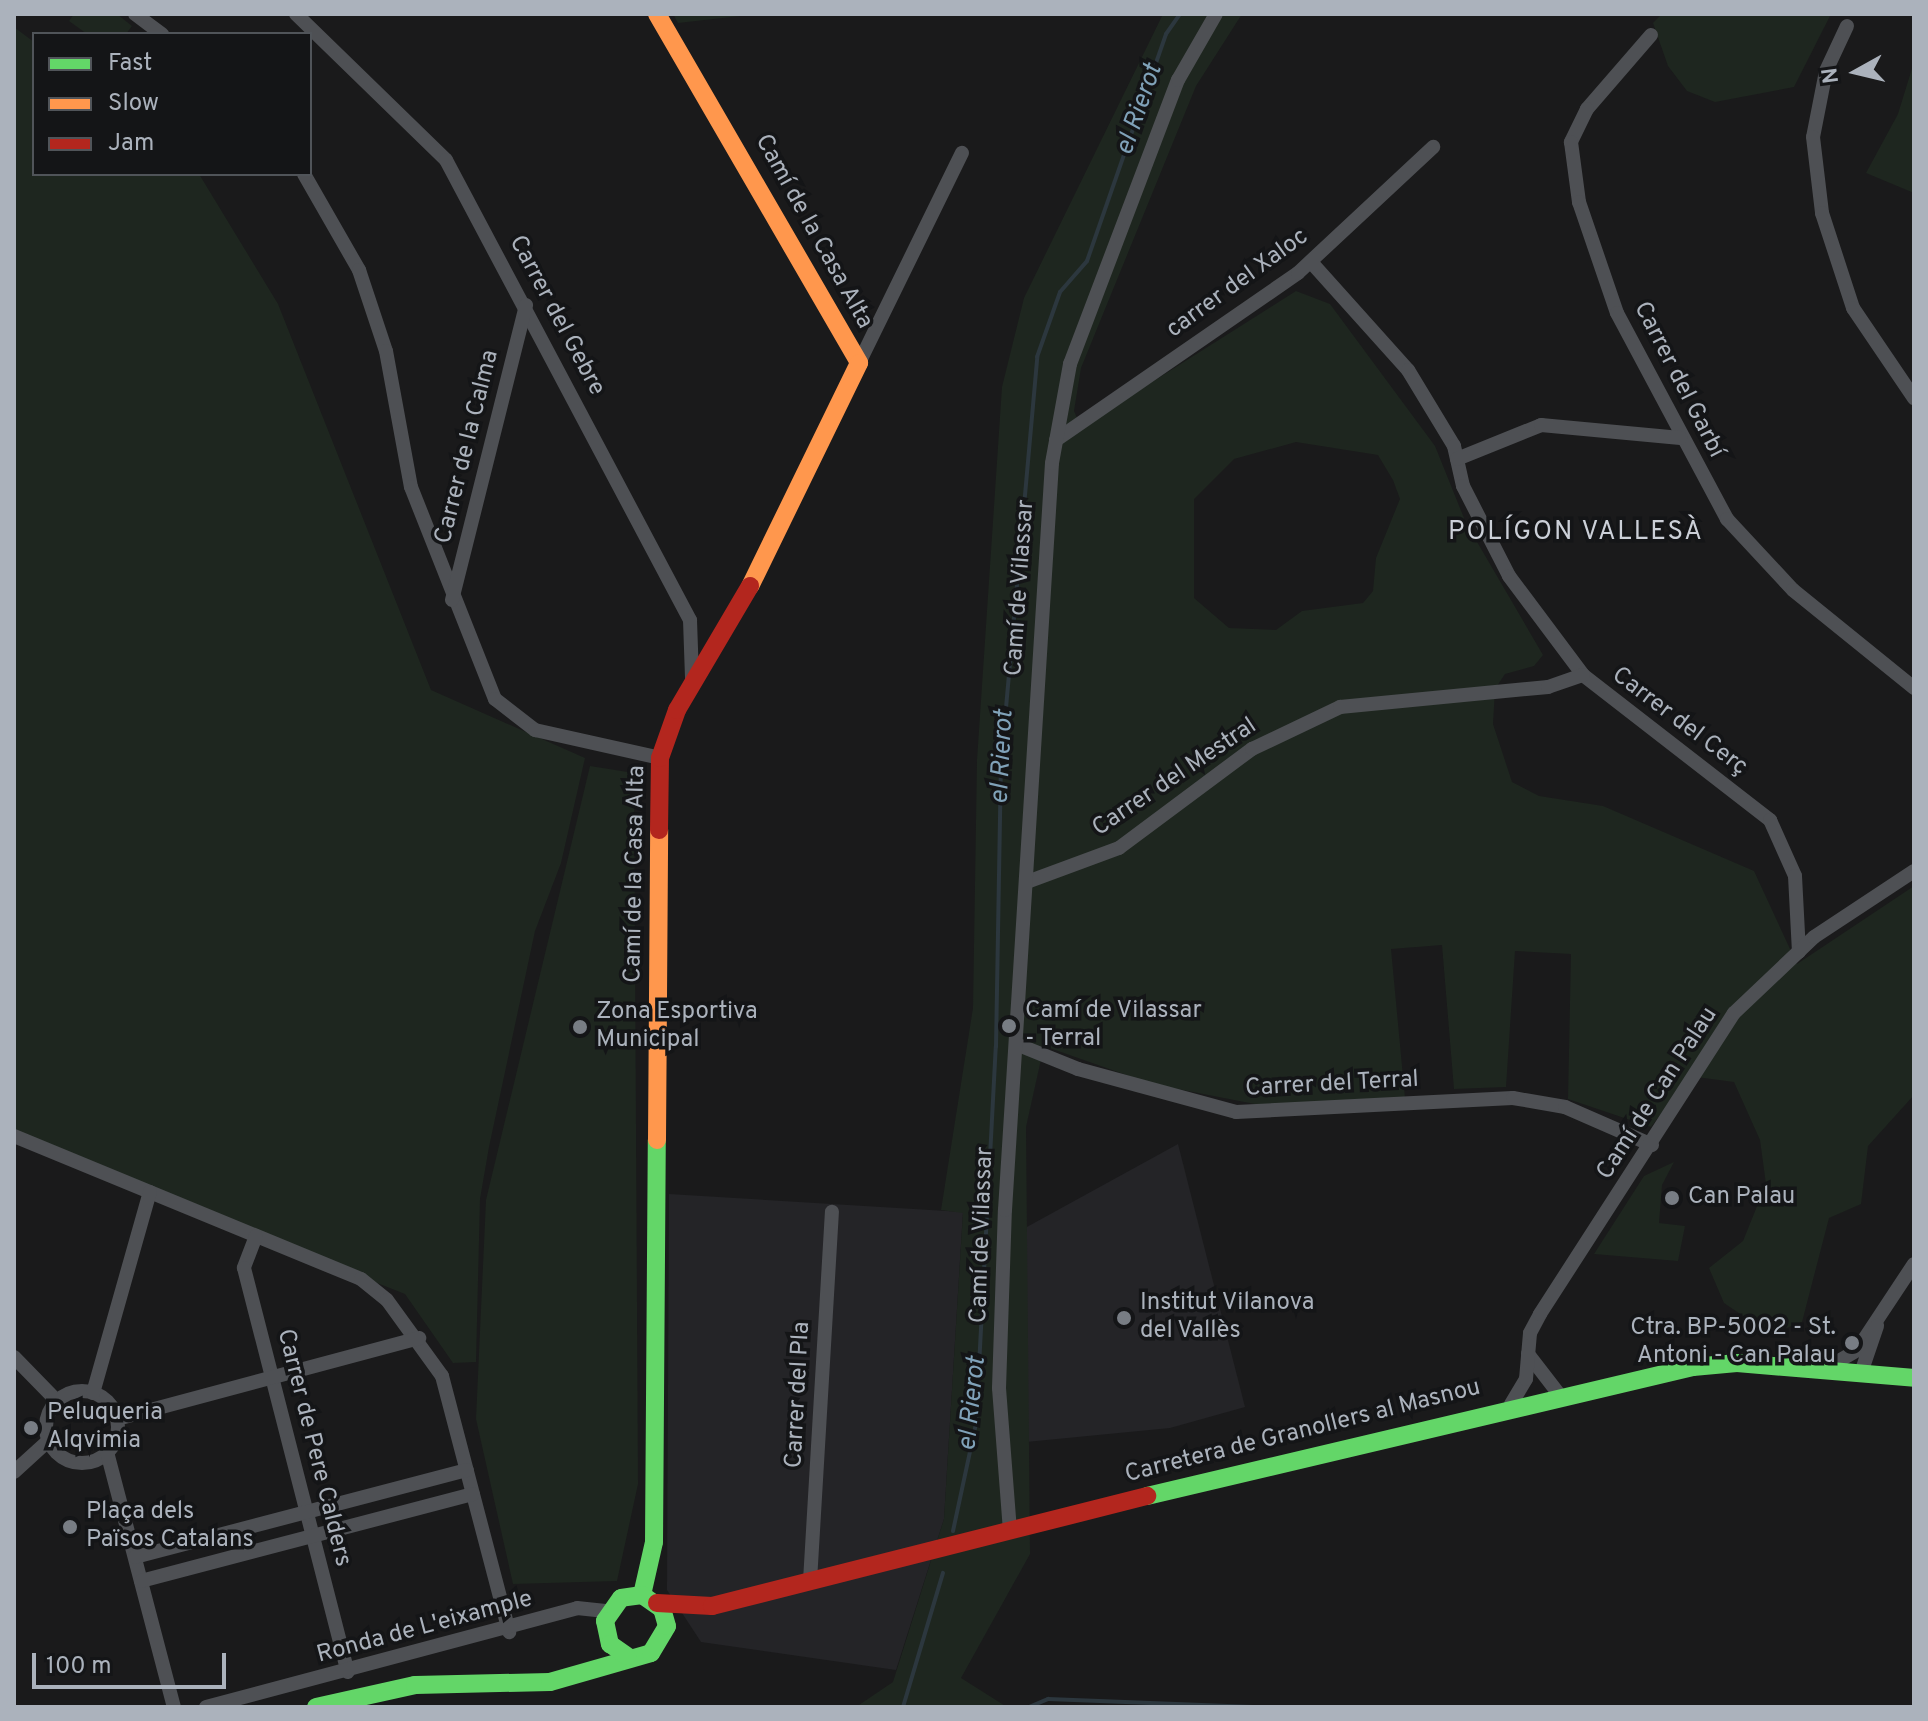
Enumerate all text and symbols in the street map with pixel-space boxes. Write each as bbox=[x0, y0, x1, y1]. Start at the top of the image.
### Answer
legend bbox=[32, 32, 312, 176]
north arrow bbox=[1816, 32, 1896, 112]
text: Fast bbox=[108, 49, 152, 79]
water label: el Rierot bbox=[1110, 60, 1170, 160]
text: N bbox=[1817, 66, 1846, 85]
text: Slow bbox=[108, 89, 159, 119]
text: Jam bbox=[108, 129, 154, 159]
street label: Camí de la Casa Alta bbox=[747, 129, 879, 335]
street label: carrer del Xaloc bbox=[1162, 223, 1314, 345]
street label: Carrer del Gebre bbox=[502, 231, 610, 401]
street label: Carrer del Garbí bbox=[1626, 297, 1730, 463]
street label: Carrer de la Calma bbox=[430, 347, 506, 547]
street label: Camí de Vilassar bbox=[1000, 498, 1042, 678]
district label: POLÍGON VALLESÀ bbox=[1448, 517, 1704, 549]
street label: Carrer del Cerç bbox=[1605, 662, 1753, 782]
water label: el Rierot bbox=[985, 709, 1021, 805]
street label: Carrer del Mestral bbox=[1087, 712, 1263, 844]
street label: Camí de la Casa Alta bbox=[620, 764, 652, 984]
place label: Camí de Vilassar - Terral bbox=[1025, 998, 1203, 1054]
place label: Zona Esportiva Municipal bbox=[596, 999, 758, 1055]
street label: Camí de Can Palau bbox=[1591, 1002, 1725, 1186]
marker: Camí de Vilassar - Terral bbox=[1000, 1017, 1018, 1035]
marker: Zona Esportiva Municipal bbox=[571, 1018, 589, 1036]
street label: Carrer del Terral bbox=[1244, 1066, 1420, 1104]
street label: Camí de Vilassar bbox=[966, 1146, 1000, 1324]
place label: Can Palau bbox=[1688, 1184, 1795, 1212]
marker: Can Palau bbox=[1663, 1189, 1681, 1207]
place label: Institut Vilanova del Vallès bbox=[1140, 1290, 1315, 1346]
marker: Institut Vilanova del Vallès bbox=[1115, 1309, 1133, 1327]
place label: Ctra. BP-5002 - St. Antoni - Can Palau bbox=[1630, 1315, 1836, 1371]
street label: Carrer del Pla bbox=[781, 1321, 817, 1469]
street label: Carrer de Pere Calders bbox=[270, 1326, 356, 1570]
marker: Ctra. BP-5002 - St. Antoni - Can Palau bbox=[1843, 1334, 1861, 1352]
water label: el Rierot bbox=[953, 1355, 993, 1453]
street label: Carretera de Granollers al Masnou bbox=[1122, 1374, 1484, 1490]
place label: Peluqueria Alqvimia bbox=[47, 1400, 163, 1456]
marker: Peluqueria Alqvimia bbox=[22, 1419, 40, 1437]
place label: Plaça dels Països Catalans bbox=[86, 1499, 254, 1555]
marker: Plaça dels Països Catalans bbox=[61, 1518, 79, 1536]
street label: Ronda de L'eixample bbox=[314, 1585, 536, 1671]
scale bar bbox=[36, 1637, 230, 1687]
text: 100 m bbox=[46, 1652, 112, 1682]

